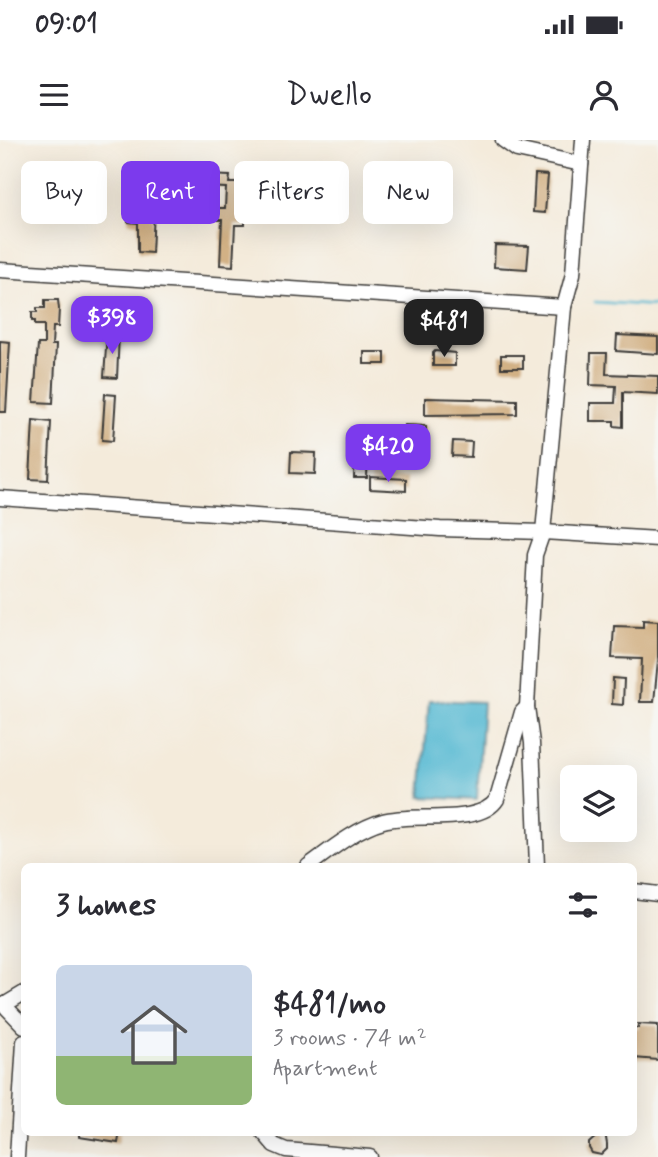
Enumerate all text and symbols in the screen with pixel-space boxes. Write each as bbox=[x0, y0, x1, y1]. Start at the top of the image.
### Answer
text: 09:01 bbox=[35, 8, 98, 42]
text: Dwello bbox=[286, 74, 372, 116]
icon: menu bbox=[35, 76, 73, 114]
icon: person bbox=[585, 76, 623, 114]
chip: Buy bbox=[21, 161, 107, 224]
chip: Rent bbox=[121, 161, 220, 224]
chip: Filters bbox=[234, 161, 349, 224]
chip: New bbox=[363, 161, 453, 224]
pin: $398 bbox=[71, 296, 153, 356]
pin: $481 bbox=[403, 300, 485, 359]
text: $398 bbox=[87, 304, 137, 334]
text: $481 bbox=[420, 307, 468, 337]
pin: $420 bbox=[347, 424, 429, 484]
text: $420 bbox=[362, 432, 414, 462]
map controls bbox=[560, 765, 637, 842]
button: layers bbox=[560, 765, 637, 842]
text: 3 homes bbox=[56, 886, 156, 925]
icon: filters bbox=[564, 886, 602, 924]
text: $481/mo bbox=[273, 985, 386, 1024]
icon: home bbox=[112, 993, 196, 1077]
text: 3 rooms · 74 m² bbox=[273, 1024, 427, 1054]
text: Apartment bbox=[273, 1054, 378, 1084]

